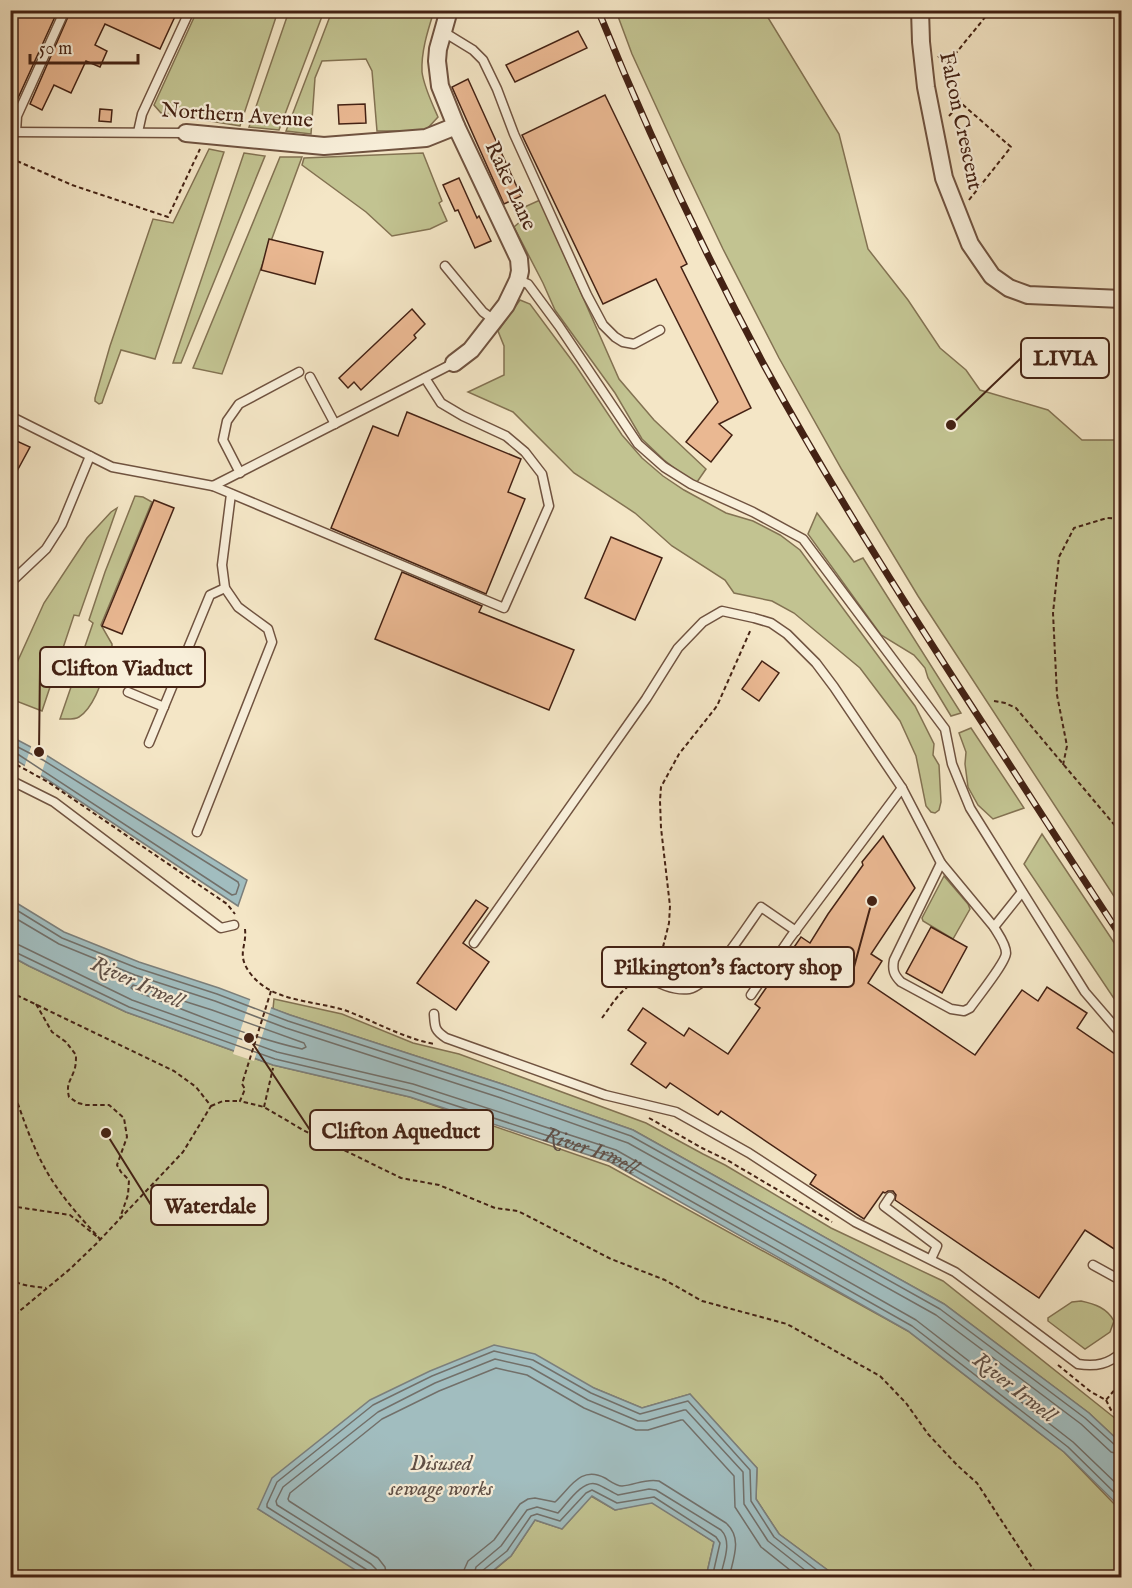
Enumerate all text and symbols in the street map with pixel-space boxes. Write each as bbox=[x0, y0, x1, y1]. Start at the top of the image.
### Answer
scale bar bbox=[30, 27, 138, 65]
text: 50 m bbox=[39, 38, 72, 61]
street label: Falcon Crescent bbox=[932, 49, 988, 193]
street label: Northern Avenue bbox=[160, 97, 314, 135]
street label: Rake Lane bbox=[478, 137, 542, 235]
callout: LIVIA bbox=[1021, 338, 1109, 378]
text: LIVIA bbox=[1033, 345, 1098, 373]
callout: Clifton Viaduct bbox=[40, 647, 205, 687]
text: Clifton Viaduct bbox=[51, 655, 193, 683]
callout: Pilkington's factory shop bbox=[602, 947, 854, 987]
water label: River Irwell bbox=[86, 950, 189, 1017]
text: Pilkington's factory shop bbox=[614, 954, 842, 982]
callout: Clifton Aqueduct bbox=[310, 1110, 493, 1150]
text: Clifton Aqueduct bbox=[322, 1118, 481, 1146]
water label: River Irwell bbox=[540, 1121, 645, 1183]
callout: Waterdale bbox=[151, 1185, 268, 1225]
text: Waterdale bbox=[163, 1193, 256, 1221]
water label: River Irwell bbox=[966, 1347, 1063, 1431]
water label: Disused sewage works bbox=[388, 1450, 494, 1503]

